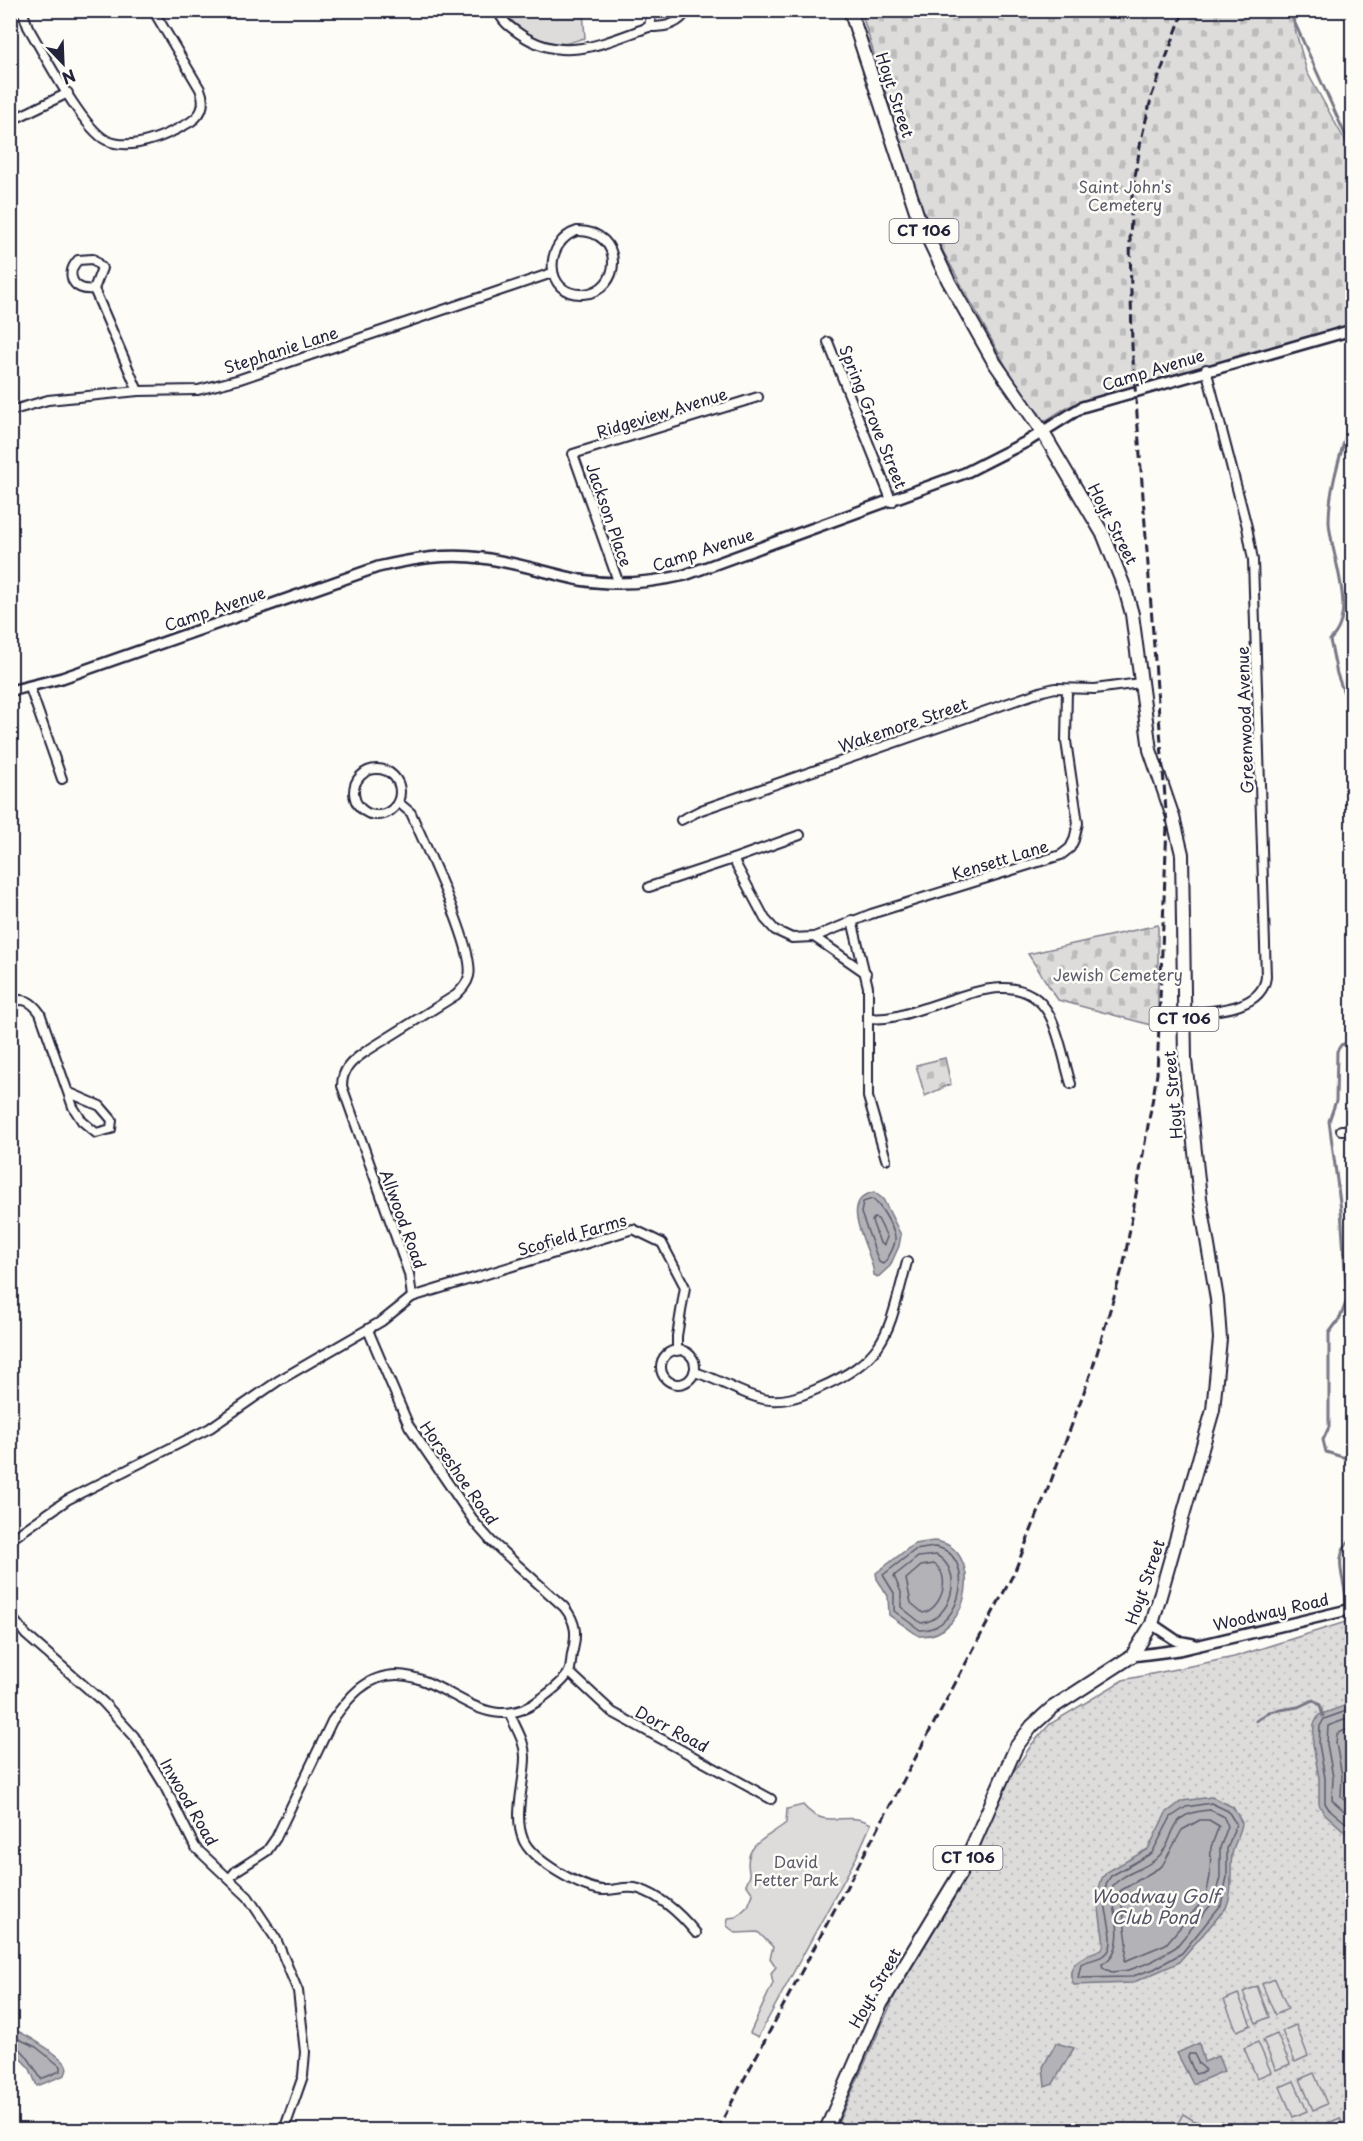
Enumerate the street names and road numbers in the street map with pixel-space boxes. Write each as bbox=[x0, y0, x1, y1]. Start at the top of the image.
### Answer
street label: Hoyt Street bbox=[871, 49, 921, 141]
road number: CT 106 bbox=[890, 219, 958, 243]
street label: Stephanie Lane bbox=[221, 319, 341, 379]
street label: Spring Grove Street bbox=[834, 341, 914, 492]
street label: Camp Avenue bbox=[1099, 342, 1207, 396]
street label: Ridgeview Avenue bbox=[593, 381, 730, 443]
street label: Jackson Place bbox=[581, 460, 639, 570]
street label: Hoyt Street bbox=[1083, 479, 1145, 569]
street label: Camp Avenue bbox=[649, 521, 757, 577]
street label: Camp Avenue bbox=[161, 579, 269, 637]
street label: Greenwood Avenue bbox=[1229, 646, 1259, 794]
street label: Wakemore Street bbox=[835, 691, 971, 757]
street label: Kensett Lane bbox=[948, 833, 1051, 885]
road number: CT 106 bbox=[1150, 1007, 1218, 1031]
street label: Hoyt Street bbox=[1156, 1049, 1188, 1140]
street label: Allwood Road bbox=[375, 1166, 433, 1272]
street label: Scofield Farms bbox=[514, 1207, 629, 1261]
street label: Horseshoe Road bbox=[415, 1416, 505, 1529]
street label: Hoyt Street bbox=[1118, 1535, 1170, 1627]
street label: Woodway Road bbox=[1211, 1586, 1331, 1636]
street label: Dorr Road bbox=[632, 1699, 713, 1757]
street label: Inwood Road bbox=[155, 1753, 225, 1850]
road number: CT 106 bbox=[934, 1846, 1002, 1870]
street label: Hoyt Street bbox=[842, 1943, 906, 2032]

